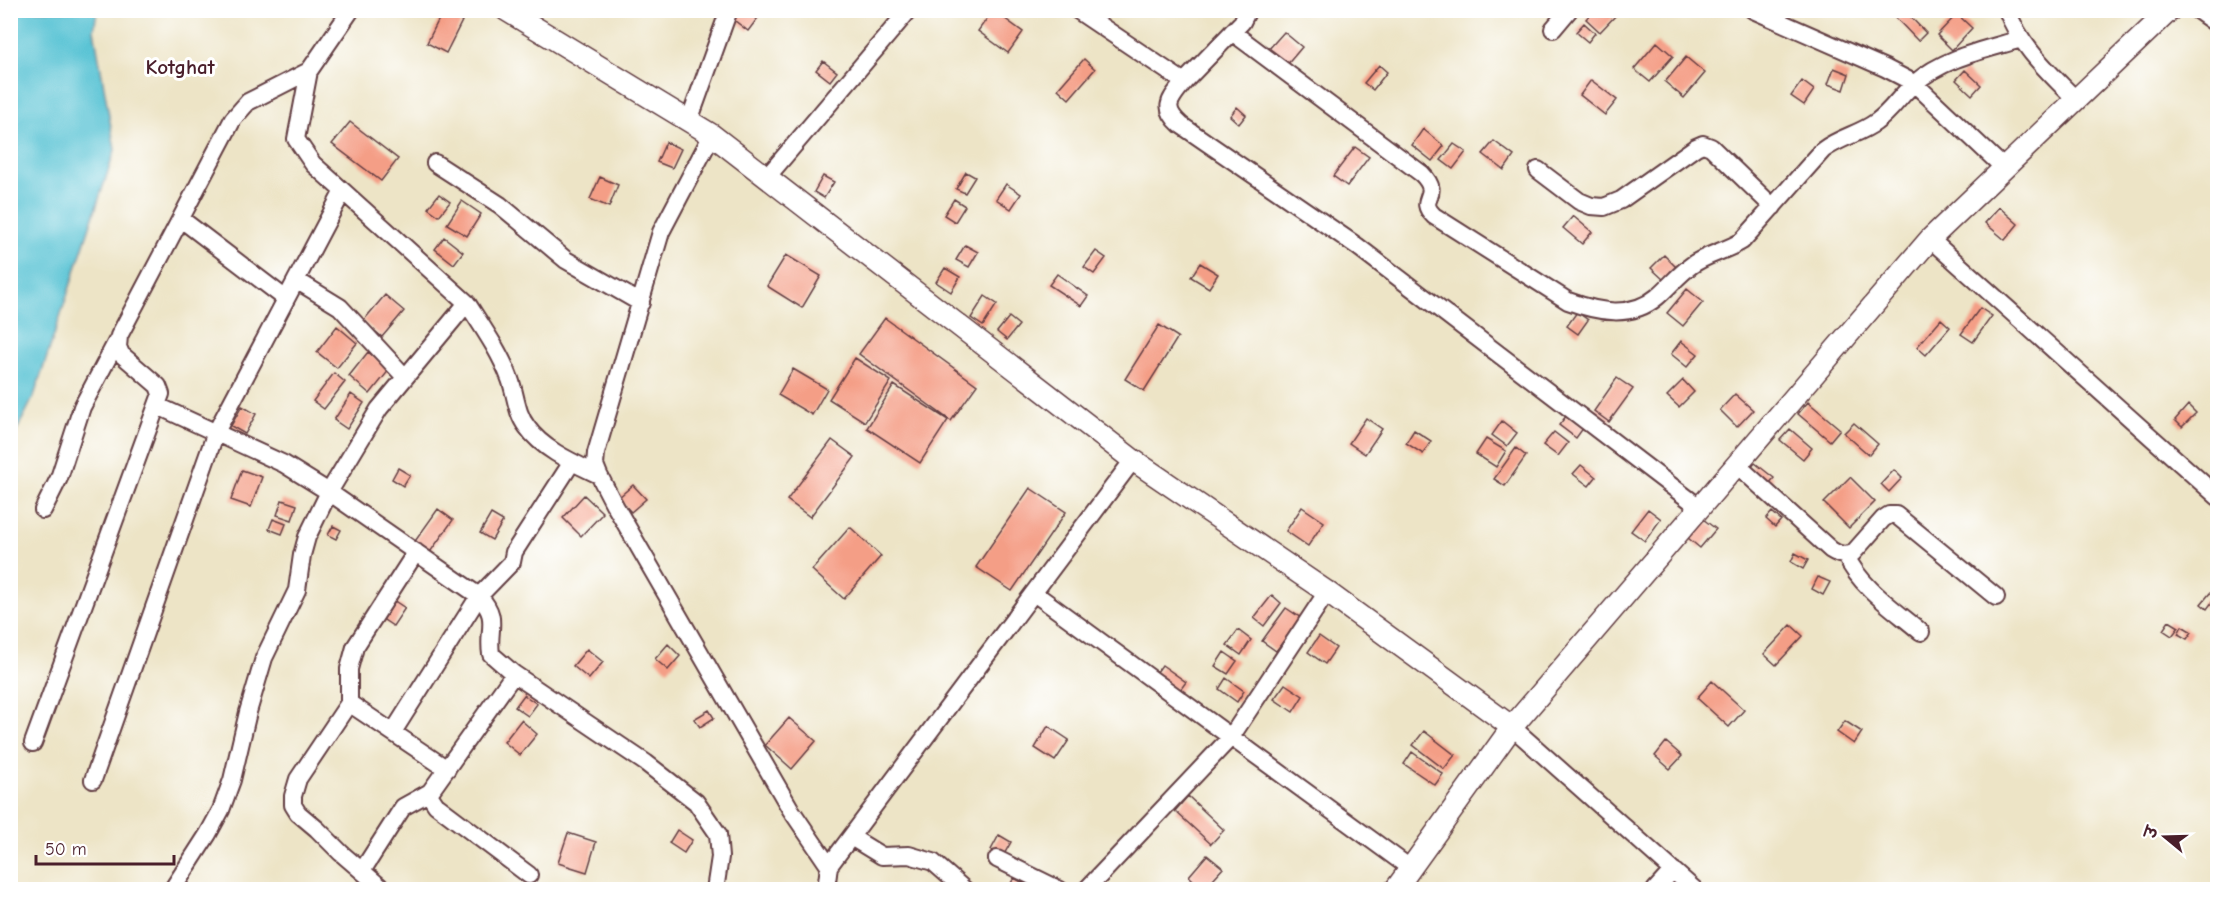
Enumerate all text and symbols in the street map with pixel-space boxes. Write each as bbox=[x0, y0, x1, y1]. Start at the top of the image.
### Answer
district label: Kotghat bbox=[145, 55, 216, 79]
north arrow bbox=[2135, 807, 2195, 867]
text: उ bbox=[2141, 823, 2162, 842]
scale bar bbox=[36, 828, 174, 866]
text: 50 m bbox=[45, 839, 87, 860]

